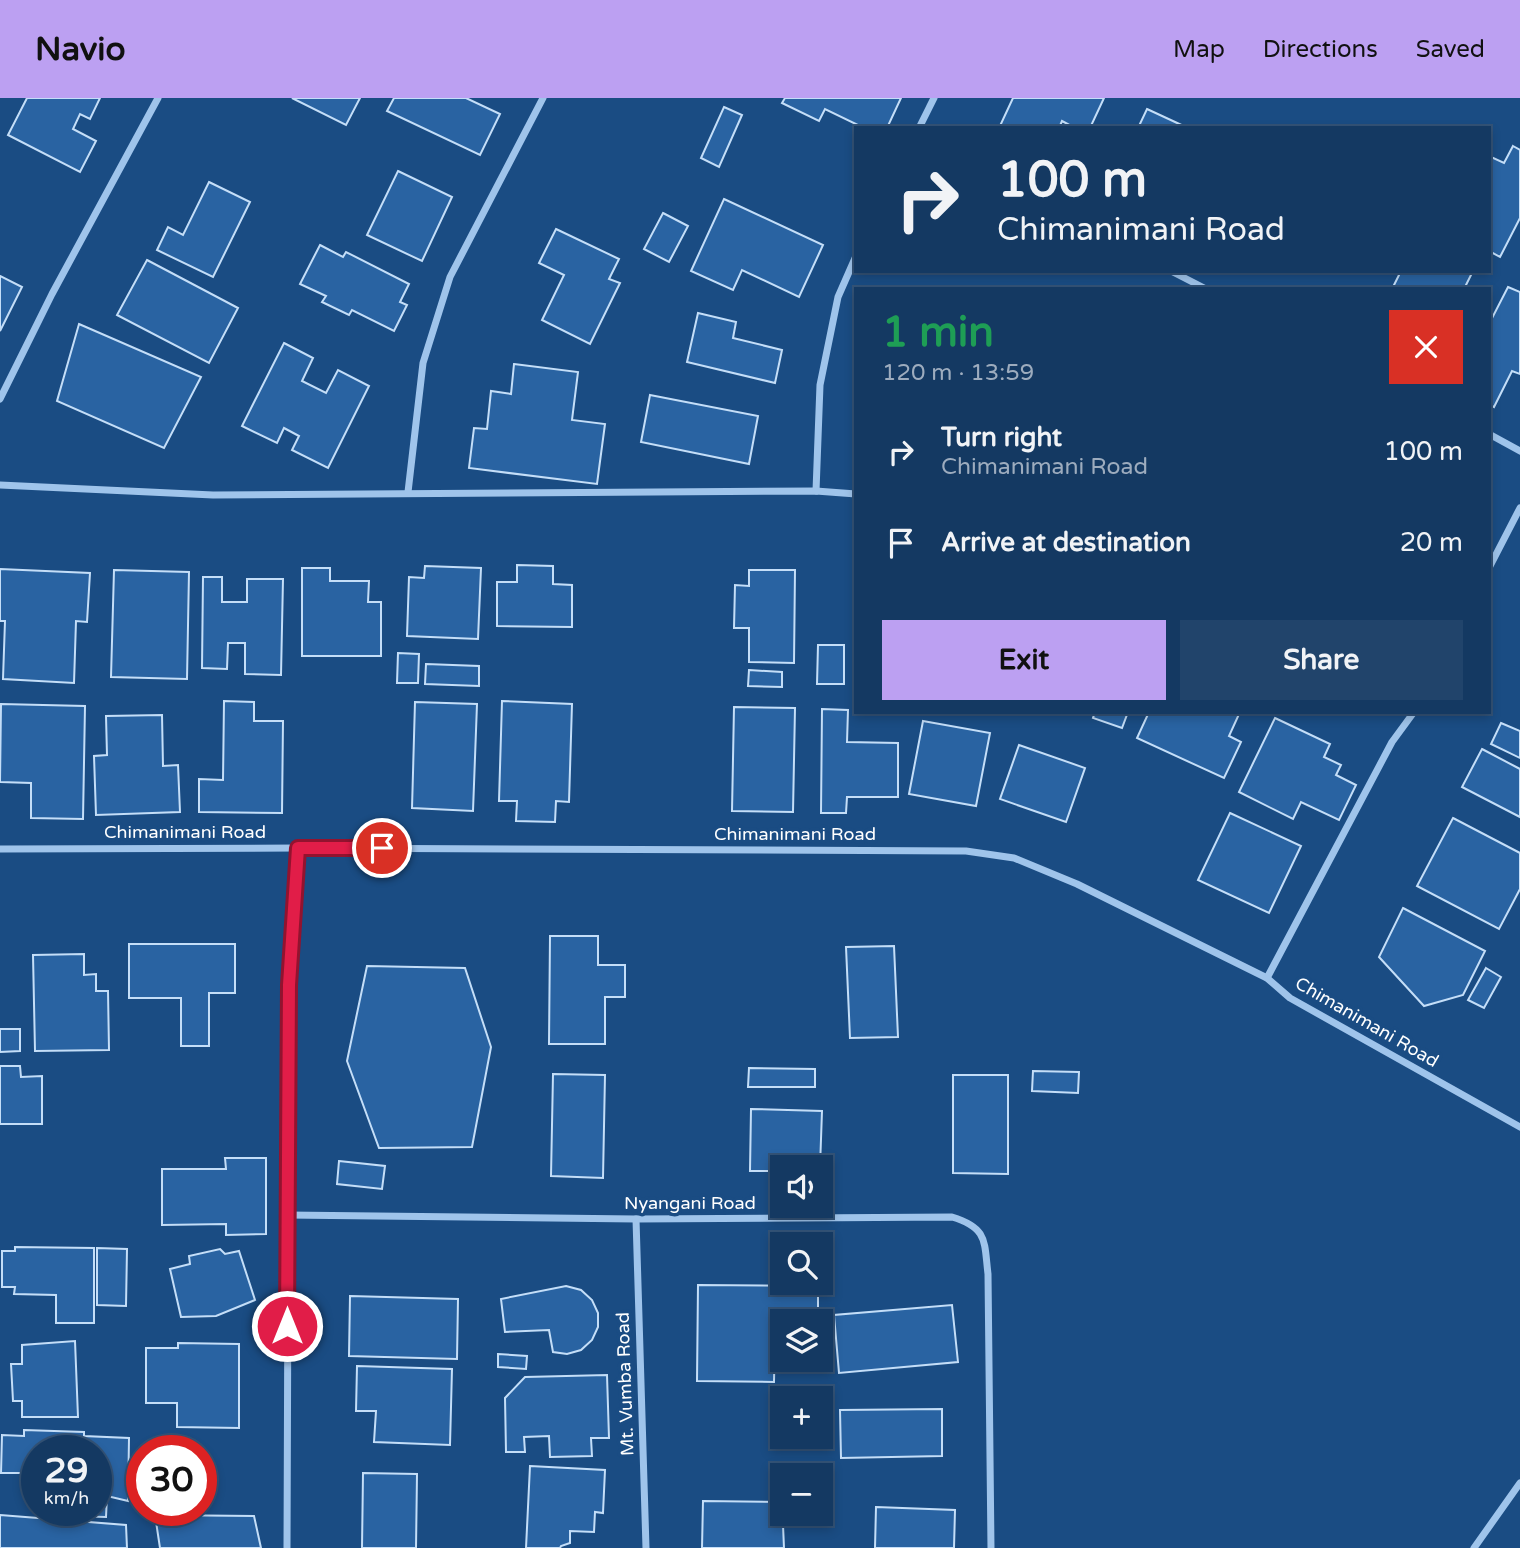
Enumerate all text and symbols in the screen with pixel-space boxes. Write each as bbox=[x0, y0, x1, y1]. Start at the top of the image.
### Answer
text: Navio bbox=[35, 30, 126, 69]
text: Map bbox=[1173, 35, 1225, 64]
text: Directions bbox=[1263, 35, 1378, 64]
text: Saved bbox=[1416, 35, 1485, 64]
text: 100 m bbox=[997, 151, 1147, 210]
icon: right bbox=[882, 154, 973, 245]
text: Chimanimani Road bbox=[997, 211, 1285, 249]
text: 1 min bbox=[882, 307, 994, 358]
button: close bbox=[1389, 310, 1463, 384]
text: 120 m · 13:59 bbox=[882, 359, 1034, 387]
text: Turn right bbox=[941, 422, 1062, 453]
icon: right bbox=[882, 433, 920, 471]
text: 100 m bbox=[1383, 436, 1463, 467]
text: Chimanimani Road bbox=[941, 453, 1148, 481]
icon: arrive bbox=[882, 524, 920, 562]
text: Arrive at destination bbox=[941, 527, 1191, 558]
text: 20 m bbox=[1400, 527, 1463, 558]
button: Exit bbox=[882, 620, 1166, 700]
button: Share bbox=[1180, 620, 1463, 700]
pin bbox=[352, 818, 412, 878]
street label: Chimanimani Road bbox=[104, 821, 266, 843]
street label: Chimanimani Road bbox=[714, 823, 876, 845]
icon: arrive bbox=[363, 829, 401, 867]
street label: Chimanimani Road bbox=[1291, 972, 1443, 1072]
map controls bbox=[770, 1155, 833, 1526]
button: sound bbox=[770, 1155, 833, 1218]
street label: Nyangani Road bbox=[624, 1192, 756, 1214]
button: search bbox=[770, 1232, 833, 1295]
position arrow bbox=[250, 1289, 324, 1363]
button: layers bbox=[770, 1309, 833, 1372]
street label: Mt. Vumba Road bbox=[611, 1312, 639, 1456]
button: + bbox=[770, 1386, 833, 1449]
speed limit sign: 30 bbox=[126, 1435, 217, 1526]
text: 29 bbox=[45, 1450, 88, 1492]
button: − bbox=[770, 1463, 833, 1526]
text: km/h bbox=[44, 1487, 89, 1509]

